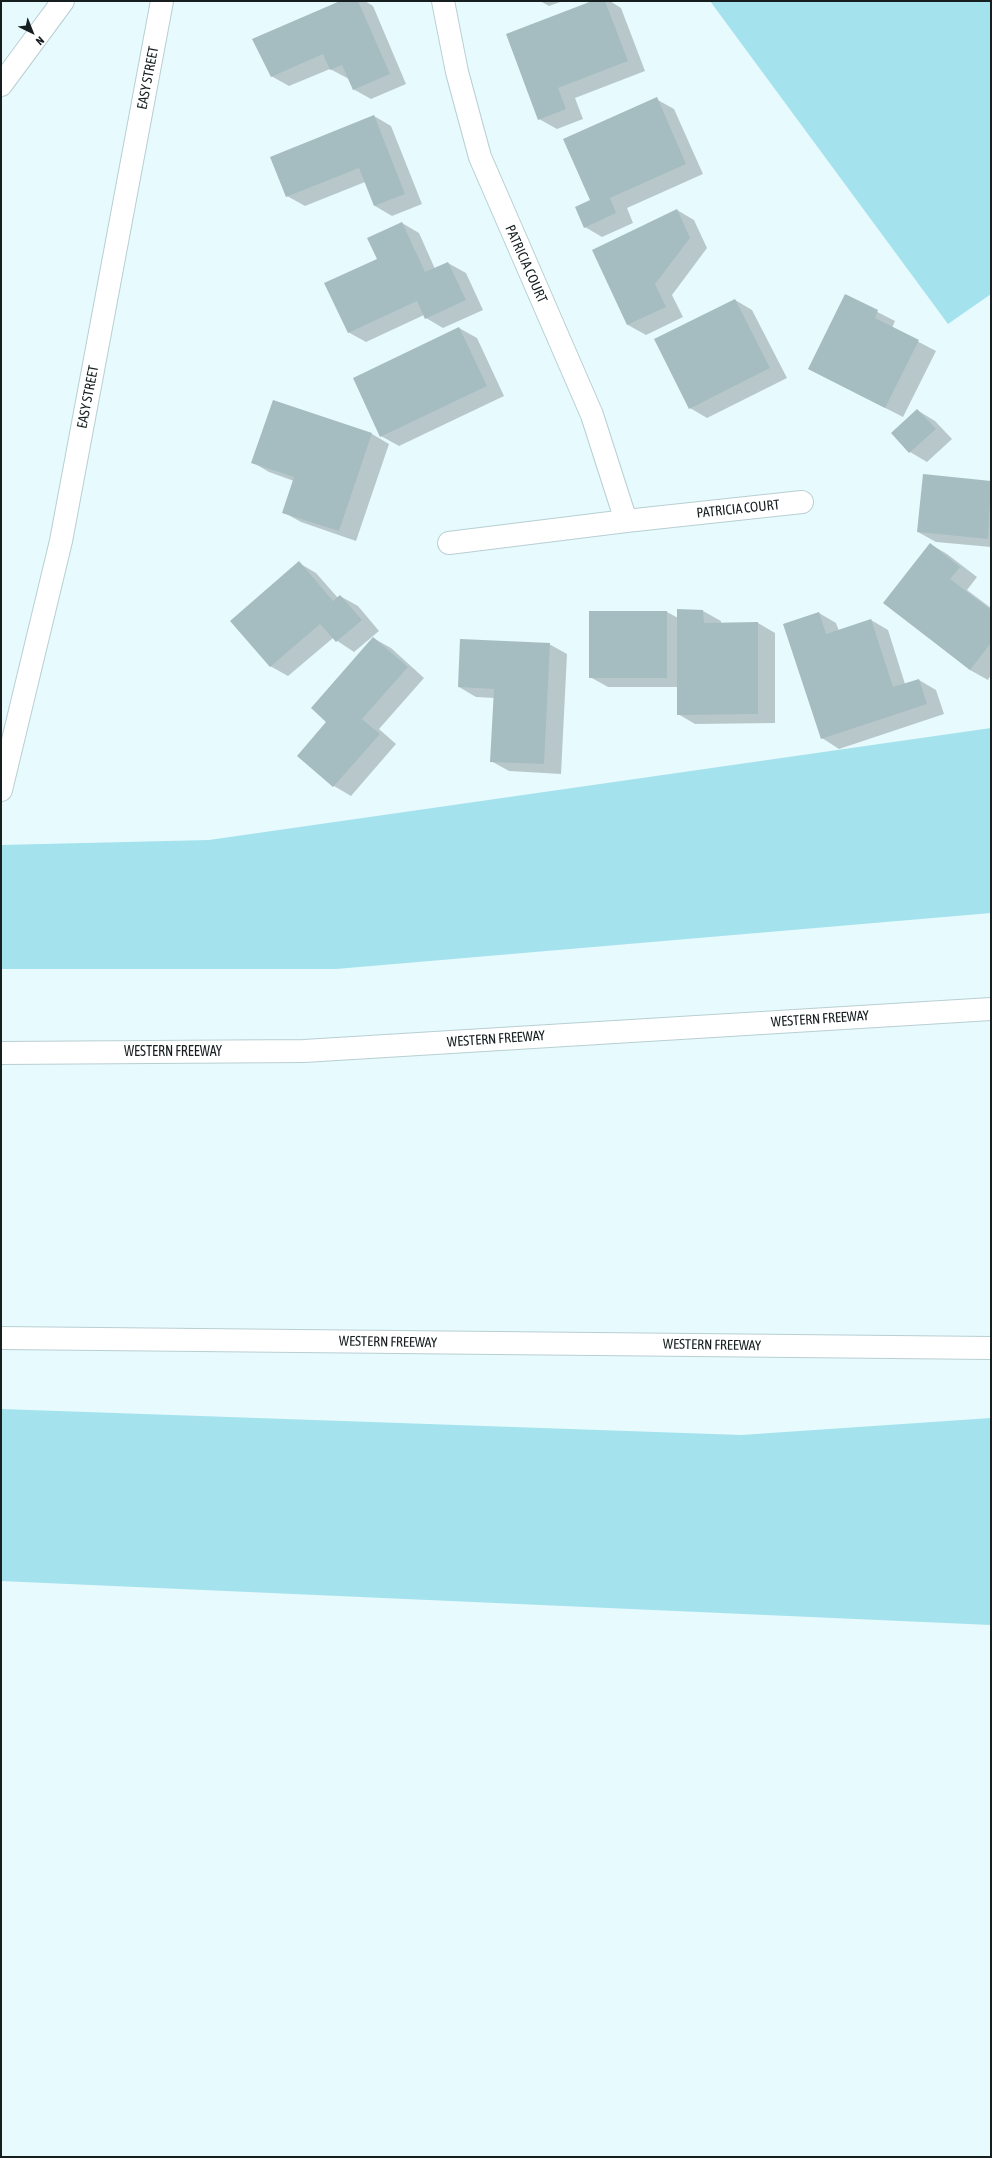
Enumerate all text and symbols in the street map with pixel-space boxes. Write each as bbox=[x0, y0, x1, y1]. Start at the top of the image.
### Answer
north arrow bbox=[12, 12, 52, 52]
text: N bbox=[34, 34, 47, 47]
street label: EASY STREET bbox=[134, 45, 162, 111]
street label: PATRICIA COURT bbox=[501, 222, 551, 306]
street label: EASY STREET bbox=[74, 364, 102, 430]
street label: PATRICIA COURT bbox=[696, 496, 780, 522]
street label: WESTERN FREEWAY bbox=[770, 1007, 870, 1031]
street label: WESTERN FREEWAY bbox=[446, 1027, 546, 1051]
street label: WESTERN FREEWAY bbox=[124, 1044, 222, 1060]
street label: WESTERN FREEWAY bbox=[339, 1333, 437, 1351]
street label: WESTERN FREEWAY bbox=[663, 1336, 761, 1354]

